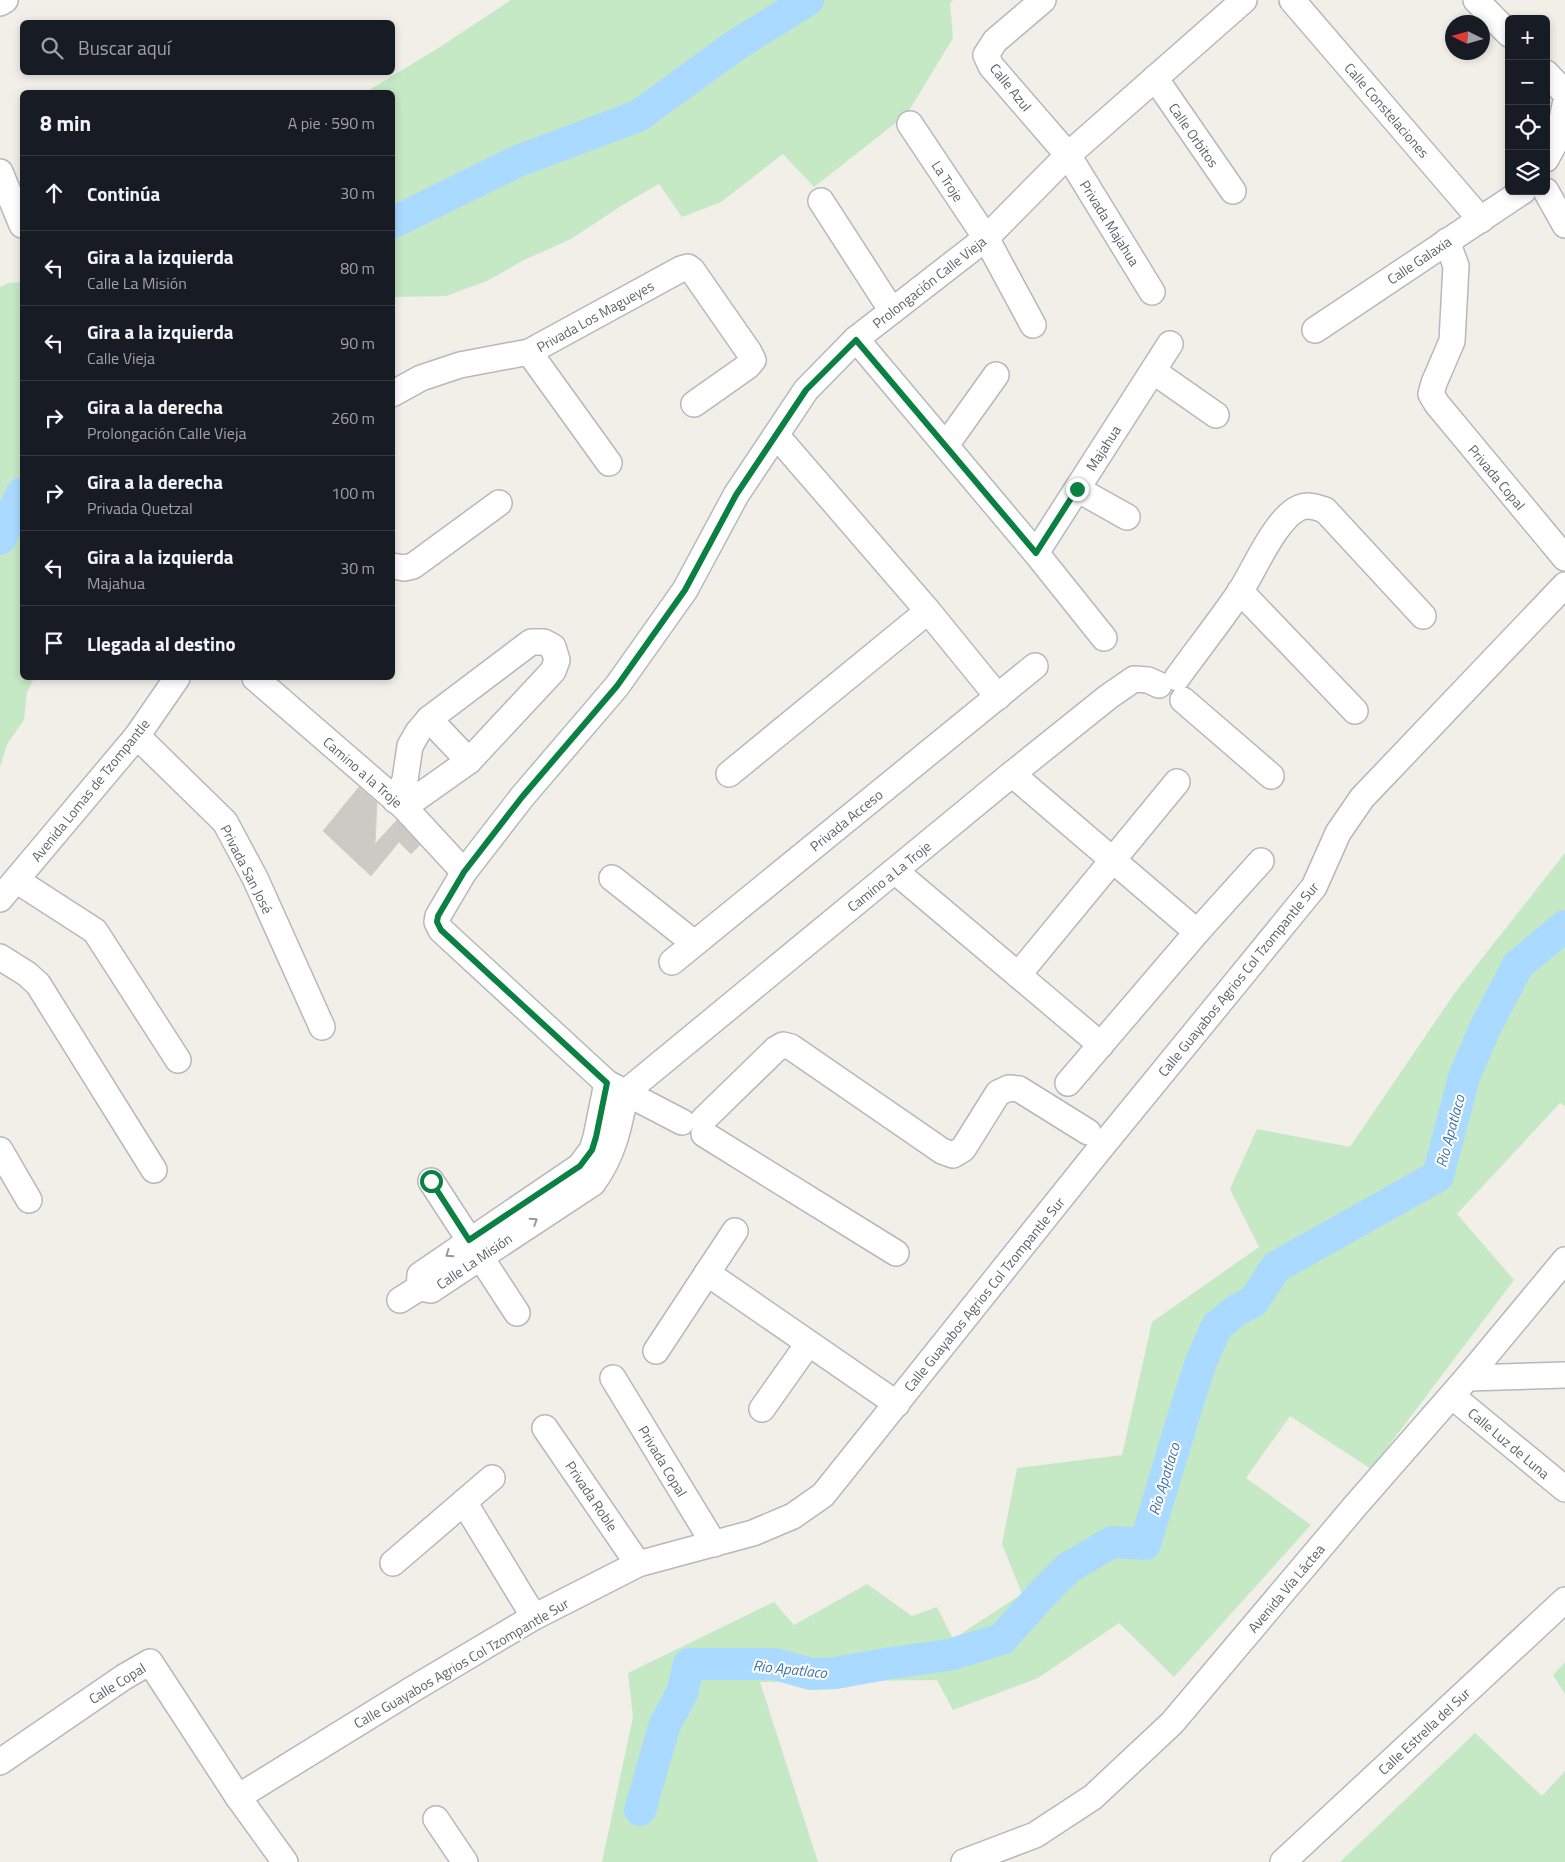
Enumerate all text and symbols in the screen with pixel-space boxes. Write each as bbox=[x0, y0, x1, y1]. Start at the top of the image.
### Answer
north arrow bbox=[1445, 15, 1490, 60]
map controls bbox=[1505, 15, 1550, 195]
button: + bbox=[1505, 15, 1550, 60]
search box bbox=[20, 20, 395, 75]
text: Buscar aquí bbox=[78, 33, 171, 62]
icon: search bbox=[38, 34, 66, 62]
street label: Calle Azul bbox=[985, 58, 1037, 116]
street label: Calle Constelaciones bbox=[1340, 58, 1434, 162]
button: − bbox=[1505, 60, 1550, 105]
street label: Calle Orbitos bbox=[1164, 98, 1224, 172]
button: locate bbox=[1505, 105, 1550, 150]
text: 8 min bbox=[40, 107, 91, 139]
text: A pie · 590 m bbox=[288, 111, 375, 135]
button: layers bbox=[1505, 150, 1550, 195]
street label: La Troje bbox=[927, 156, 969, 206]
street label: Privada Majahua bbox=[1075, 176, 1145, 270]
icon: ahead bbox=[40, 179, 68, 207]
text: Continúa bbox=[87, 179, 160, 208]
text: 30 m bbox=[340, 181, 375, 205]
street label: Prolongación Calle Vieja bbox=[868, 231, 990, 333]
street label: Calle Galaxia bbox=[1383, 231, 1455, 289]
text: Gira a la izquierda bbox=[87, 242, 234, 271]
icon: left bbox=[40, 254, 68, 282]
text: 80 m bbox=[340, 256, 375, 280]
text: Calle La Misión bbox=[87, 271, 187, 295]
street label: Privada Los Magueyes bbox=[532, 275, 658, 357]
text: Gira a la izquierda bbox=[87, 317, 234, 346]
icon: left bbox=[40, 329, 68, 357]
text: 90 m bbox=[340, 331, 375, 355]
text: Calle Vieja bbox=[87, 346, 155, 370]
text: Gira a la derecha bbox=[87, 392, 223, 421]
icon: right bbox=[40, 404, 68, 432]
text: 260 m bbox=[331, 406, 375, 430]
text: Prolongación Calle Vieja bbox=[87, 421, 246, 445]
street label: Majahua bbox=[1080, 421, 1126, 475]
street label: Privada Copal bbox=[1463, 440, 1531, 514]
text: Gira a la derecha bbox=[87, 467, 223, 496]
route end bbox=[1066, 478, 1089, 501]
icon: right bbox=[40, 479, 68, 507]
text: 100 m bbox=[331, 481, 375, 505]
text: Privada Quetzal bbox=[87, 496, 193, 520]
text: Gira a la izquierda bbox=[87, 542, 234, 571]
icon: left bbox=[40, 554, 68, 582]
text: 30 m bbox=[340, 556, 375, 580]
text: Majahua bbox=[87, 571, 145, 595]
icon: arrive bbox=[40, 629, 68, 657]
text: Llegada al destino bbox=[87, 629, 236, 658]
street label: Avenida Lomas de Tzompantle bbox=[26, 714, 154, 866]
street label: Camino a la Troje bbox=[319, 732, 407, 812]
street label: Privada Acceso bbox=[805, 784, 887, 856]
street label: Privada San José bbox=[216, 821, 278, 917]
street label: Camino a La Troje bbox=[842, 836, 936, 916]
street label: Calle Guayabos Agrios Col Tzompantle Sur bbox=[1153, 877, 1323, 1081]
water label: Rio Apatlaco bbox=[1429, 1092, 1471, 1170]
route start bbox=[420, 1170, 443, 1193]
street label: Calle Guayabos Agrios Col Tzompantle Sur bbox=[899, 1192, 1069, 1396]
one-way arrow bbox=[529, 1218, 538, 1228]
street label: Calle La Misión bbox=[432, 1228, 516, 1294]
one-way arrow bbox=[445, 1248, 454, 1257]
street label: Calle Luz de Luna bbox=[1464, 1403, 1554, 1483]
street label: Privada Copal bbox=[633, 1421, 693, 1501]
water label: Rio Apatlaco bbox=[1142, 1439, 1186, 1518]
street label: Privada Roble bbox=[561, 1457, 623, 1535]
street label: Avenida Vía Láctea bbox=[1243, 1539, 1329, 1637]
street label: Calle Guayabos Agrios Col Tzompantle Sur bbox=[350, 1592, 573, 1733]
water label: Rio Apatlaco bbox=[752, 1654, 829, 1684]
street label: Calle Copal bbox=[84, 1657, 150, 1709]
street label: Calle Estrella del Sur bbox=[1373, 1682, 1475, 1779]

